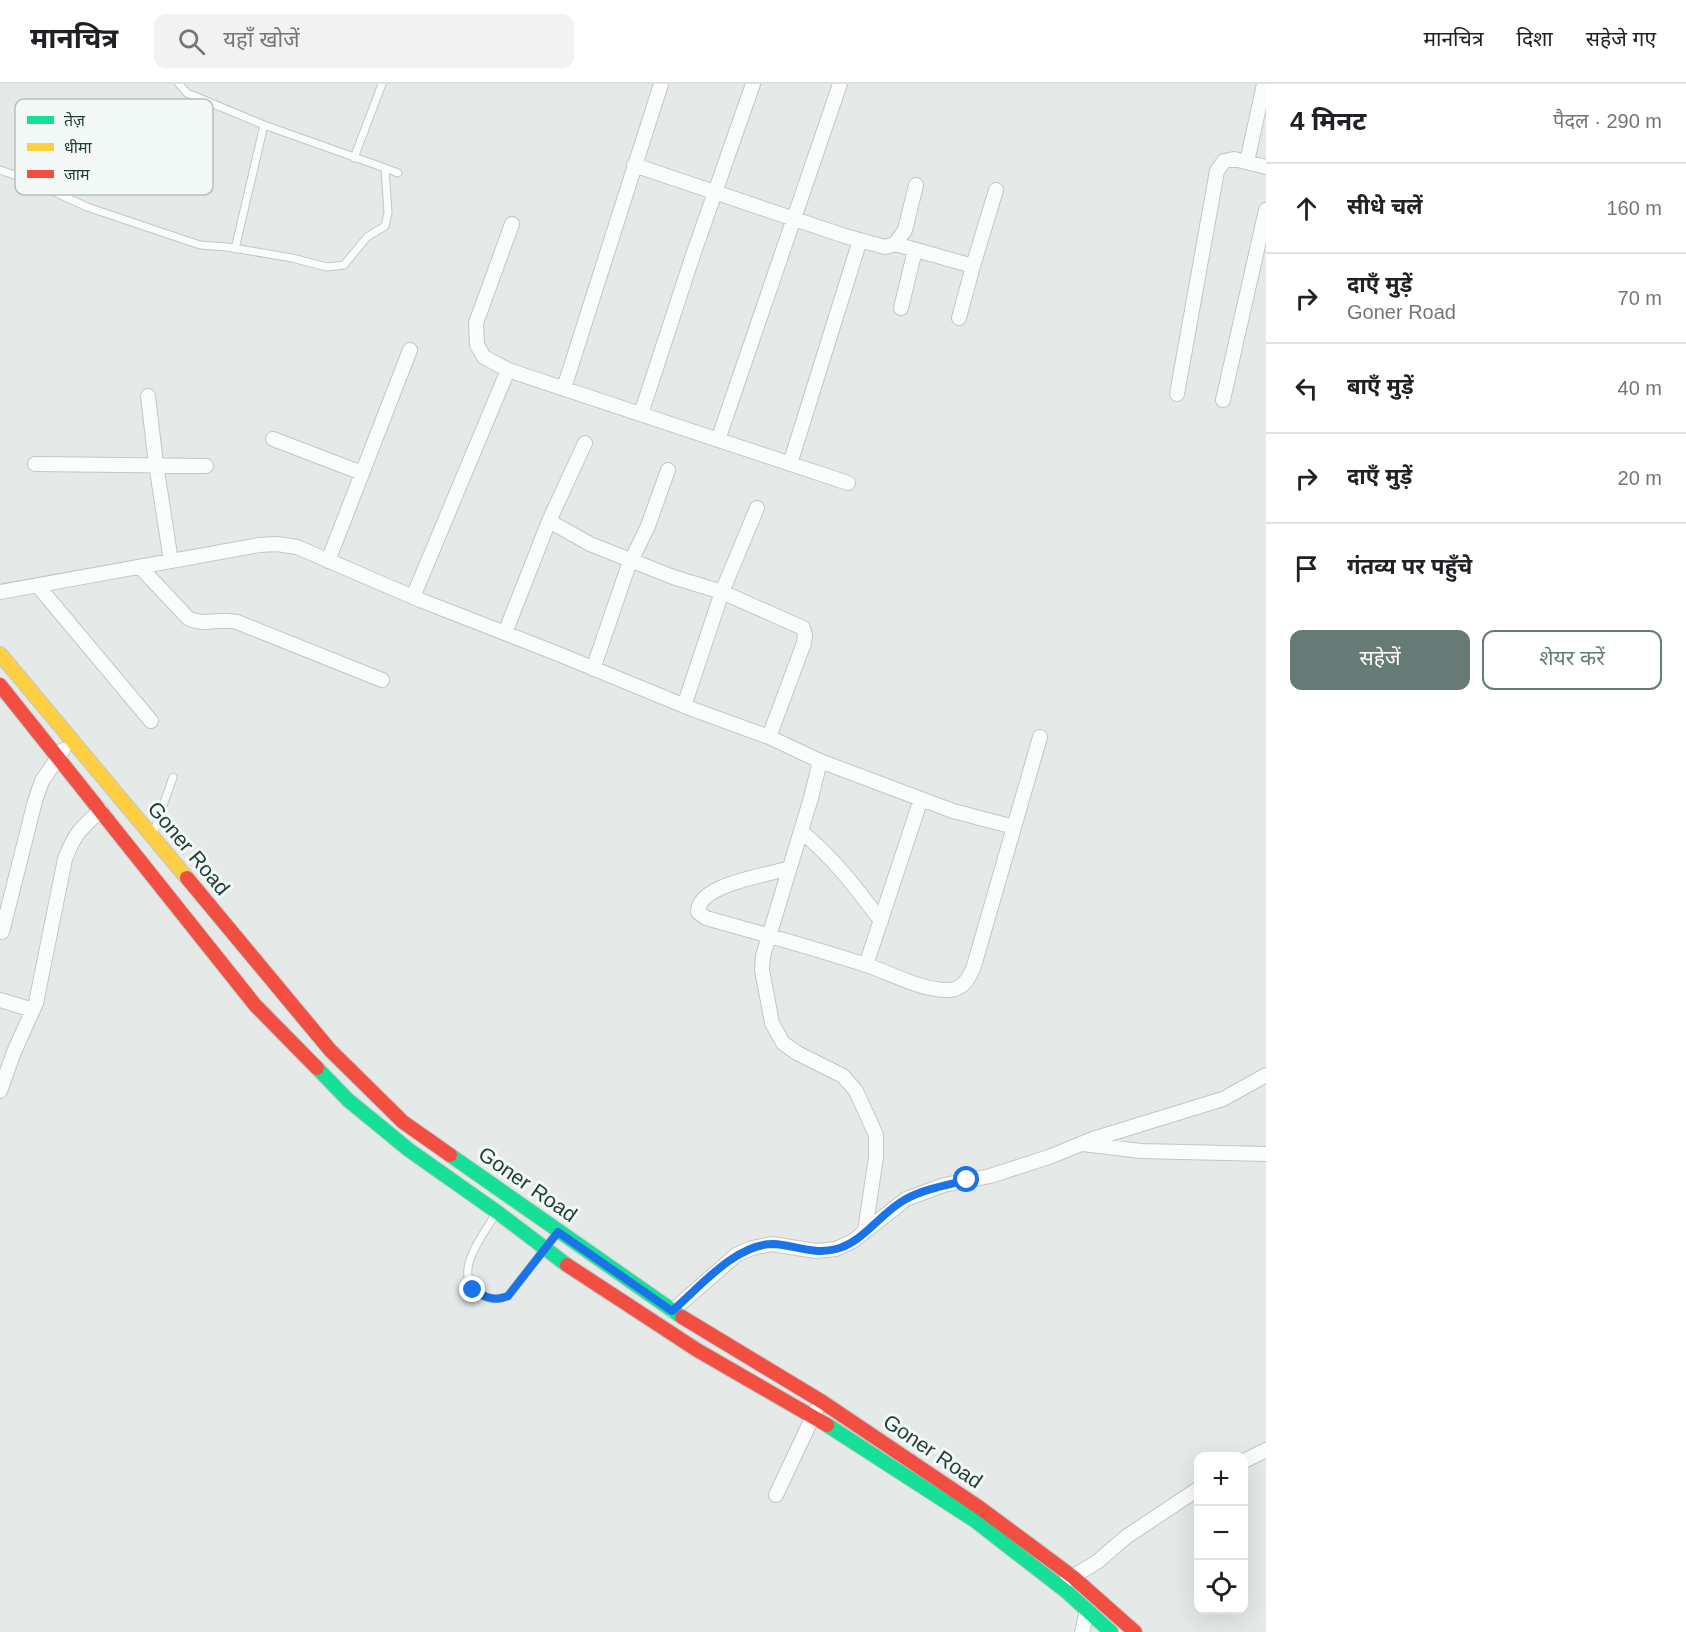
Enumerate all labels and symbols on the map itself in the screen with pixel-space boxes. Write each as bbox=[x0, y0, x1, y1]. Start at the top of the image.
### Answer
legend bbox=[15, 99, 213, 195]
text: तेज़ bbox=[64, 111, 86, 129]
text: धीमा bbox=[64, 139, 93, 156]
text: जाम bbox=[64, 166, 90, 183]
street label: Goner Road bbox=[143, 797, 235, 899]
street label: Goner Road bbox=[475, 1142, 581, 1226]
route start bbox=[953, 1166, 979, 1192]
route end bbox=[459, 1276, 485, 1302]
street label: Goner Road bbox=[879, 1409, 987, 1493]

